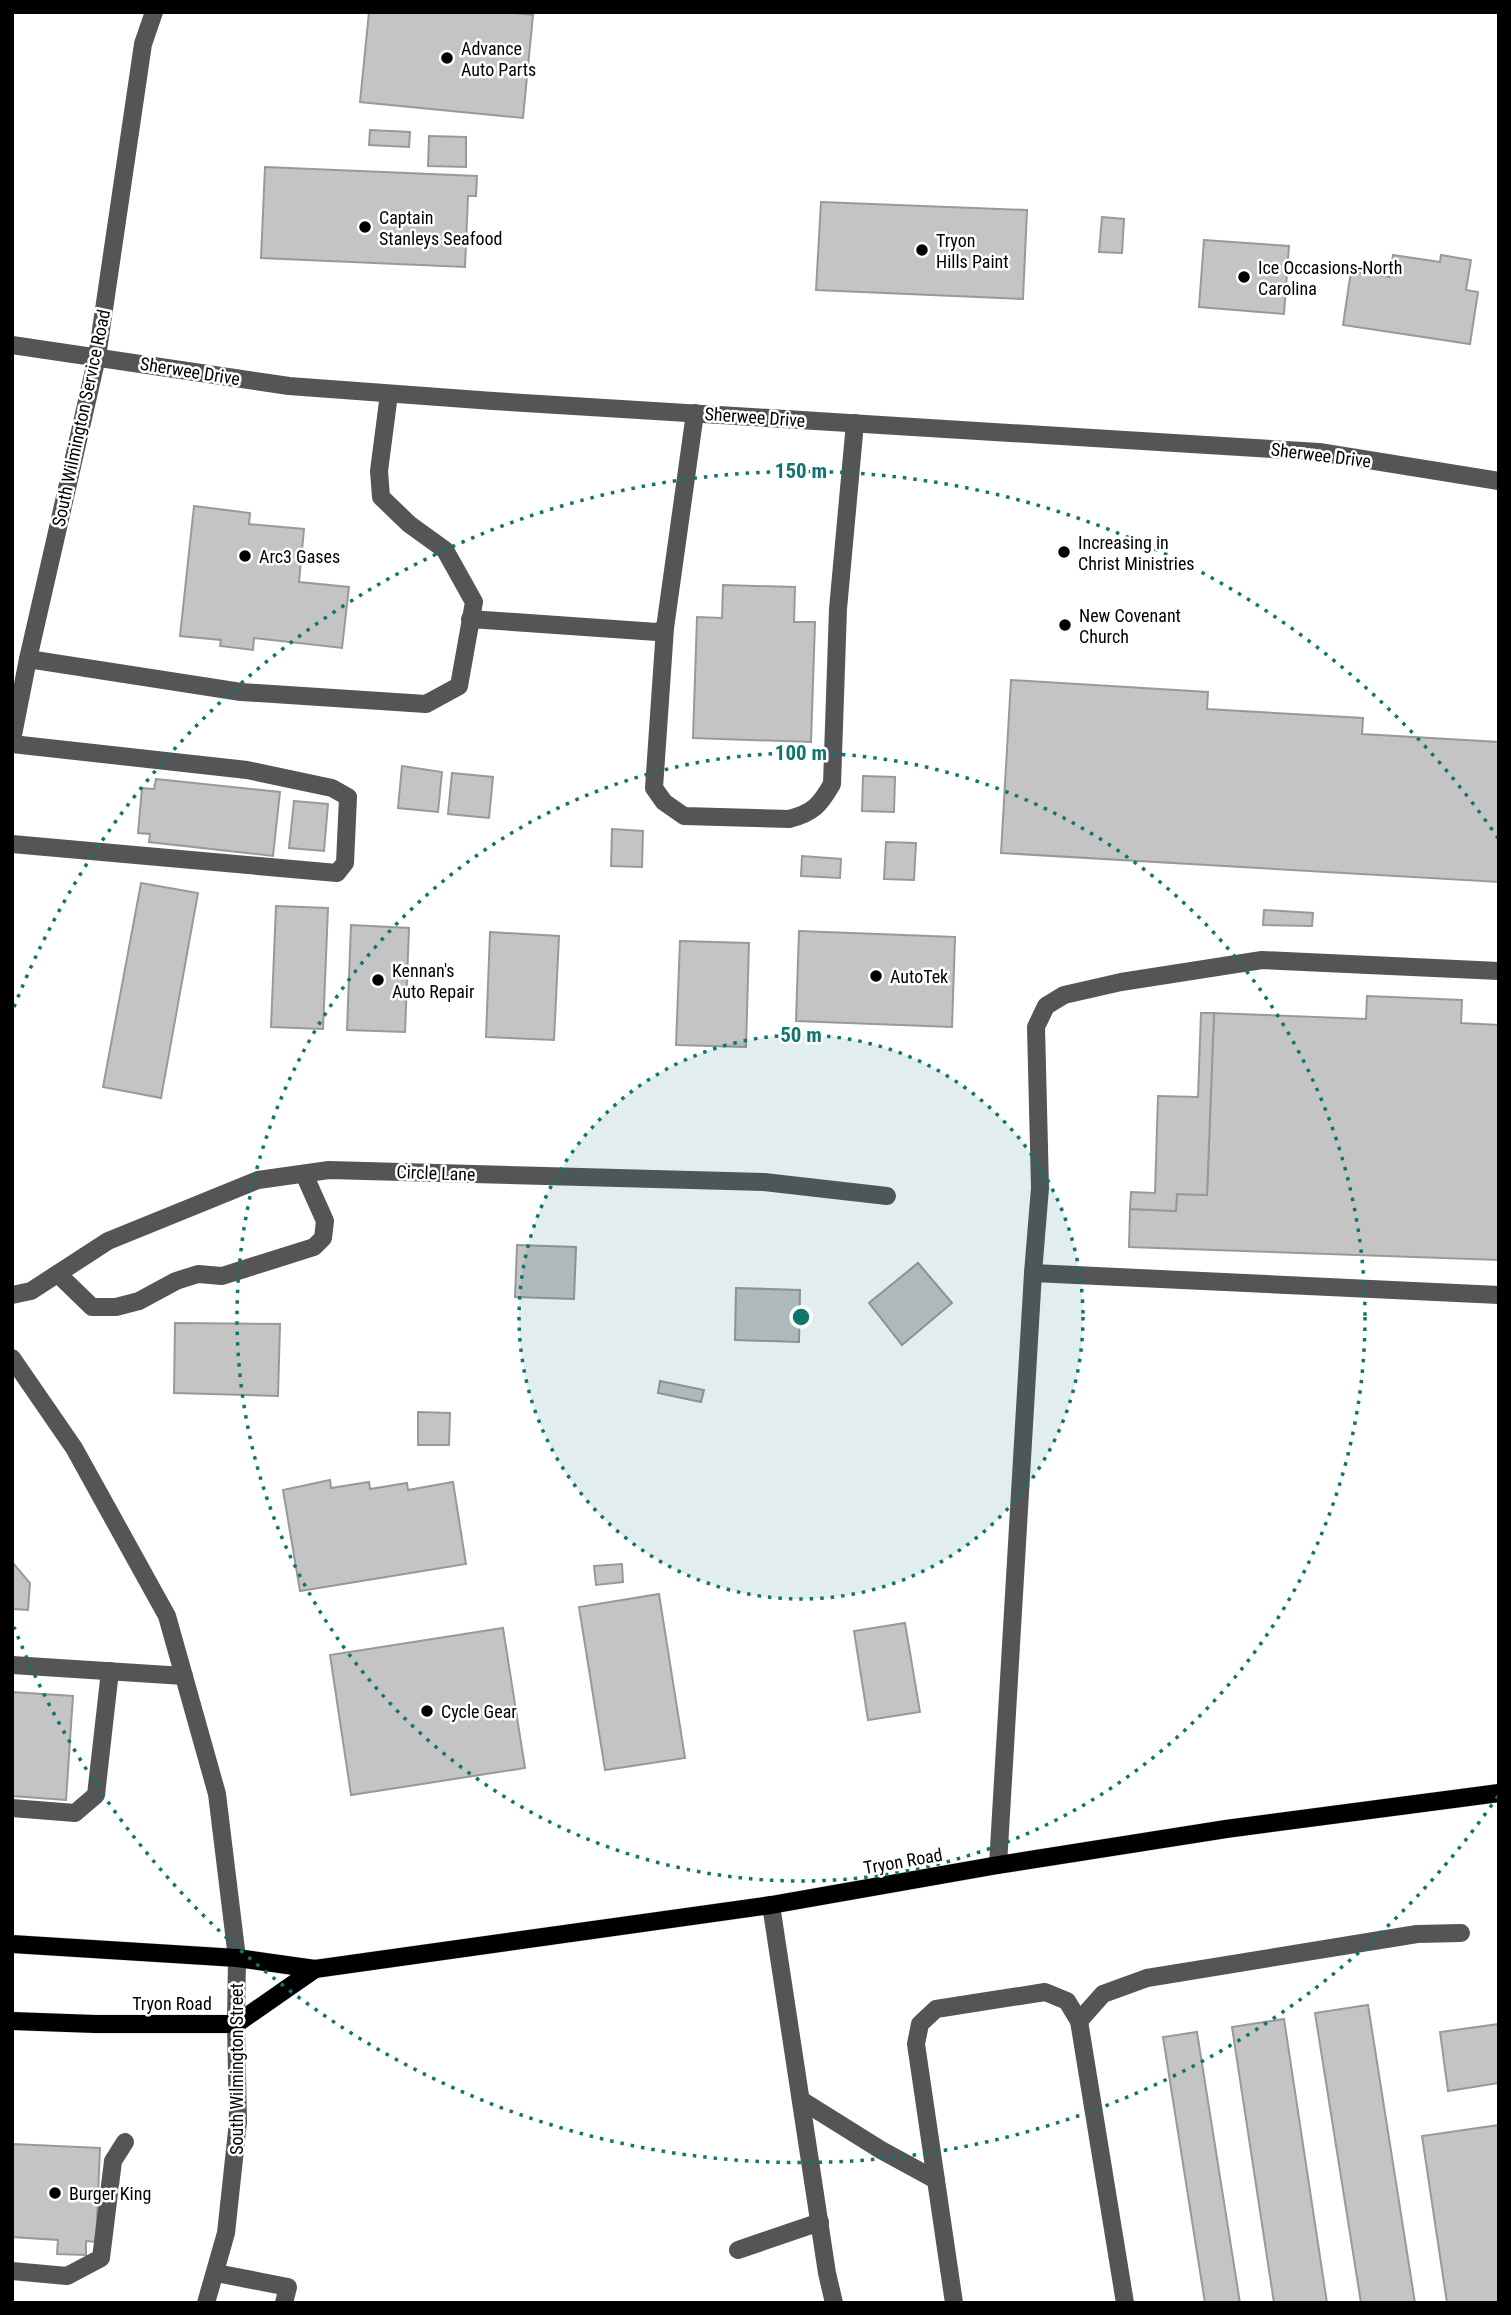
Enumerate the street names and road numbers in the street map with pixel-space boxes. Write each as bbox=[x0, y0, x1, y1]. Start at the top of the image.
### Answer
street label: South Wilmington Service Road bbox=[48, 307, 114, 529]
street label: Sherwee Drive bbox=[139, 353, 241, 389]
street label: Sherwee Drive bbox=[704, 403, 806, 431]
street label: Sherwee Drive bbox=[1270, 438, 1372, 472]
street label: Circle Lane bbox=[396, 1161, 476, 1185]
street label: Tryon Road bbox=[862, 1844, 944, 1878]
street label: South Wilmington Street bbox=[226, 1983, 247, 2155]
street label: Tryon Road bbox=[132, 1993, 212, 2014]

